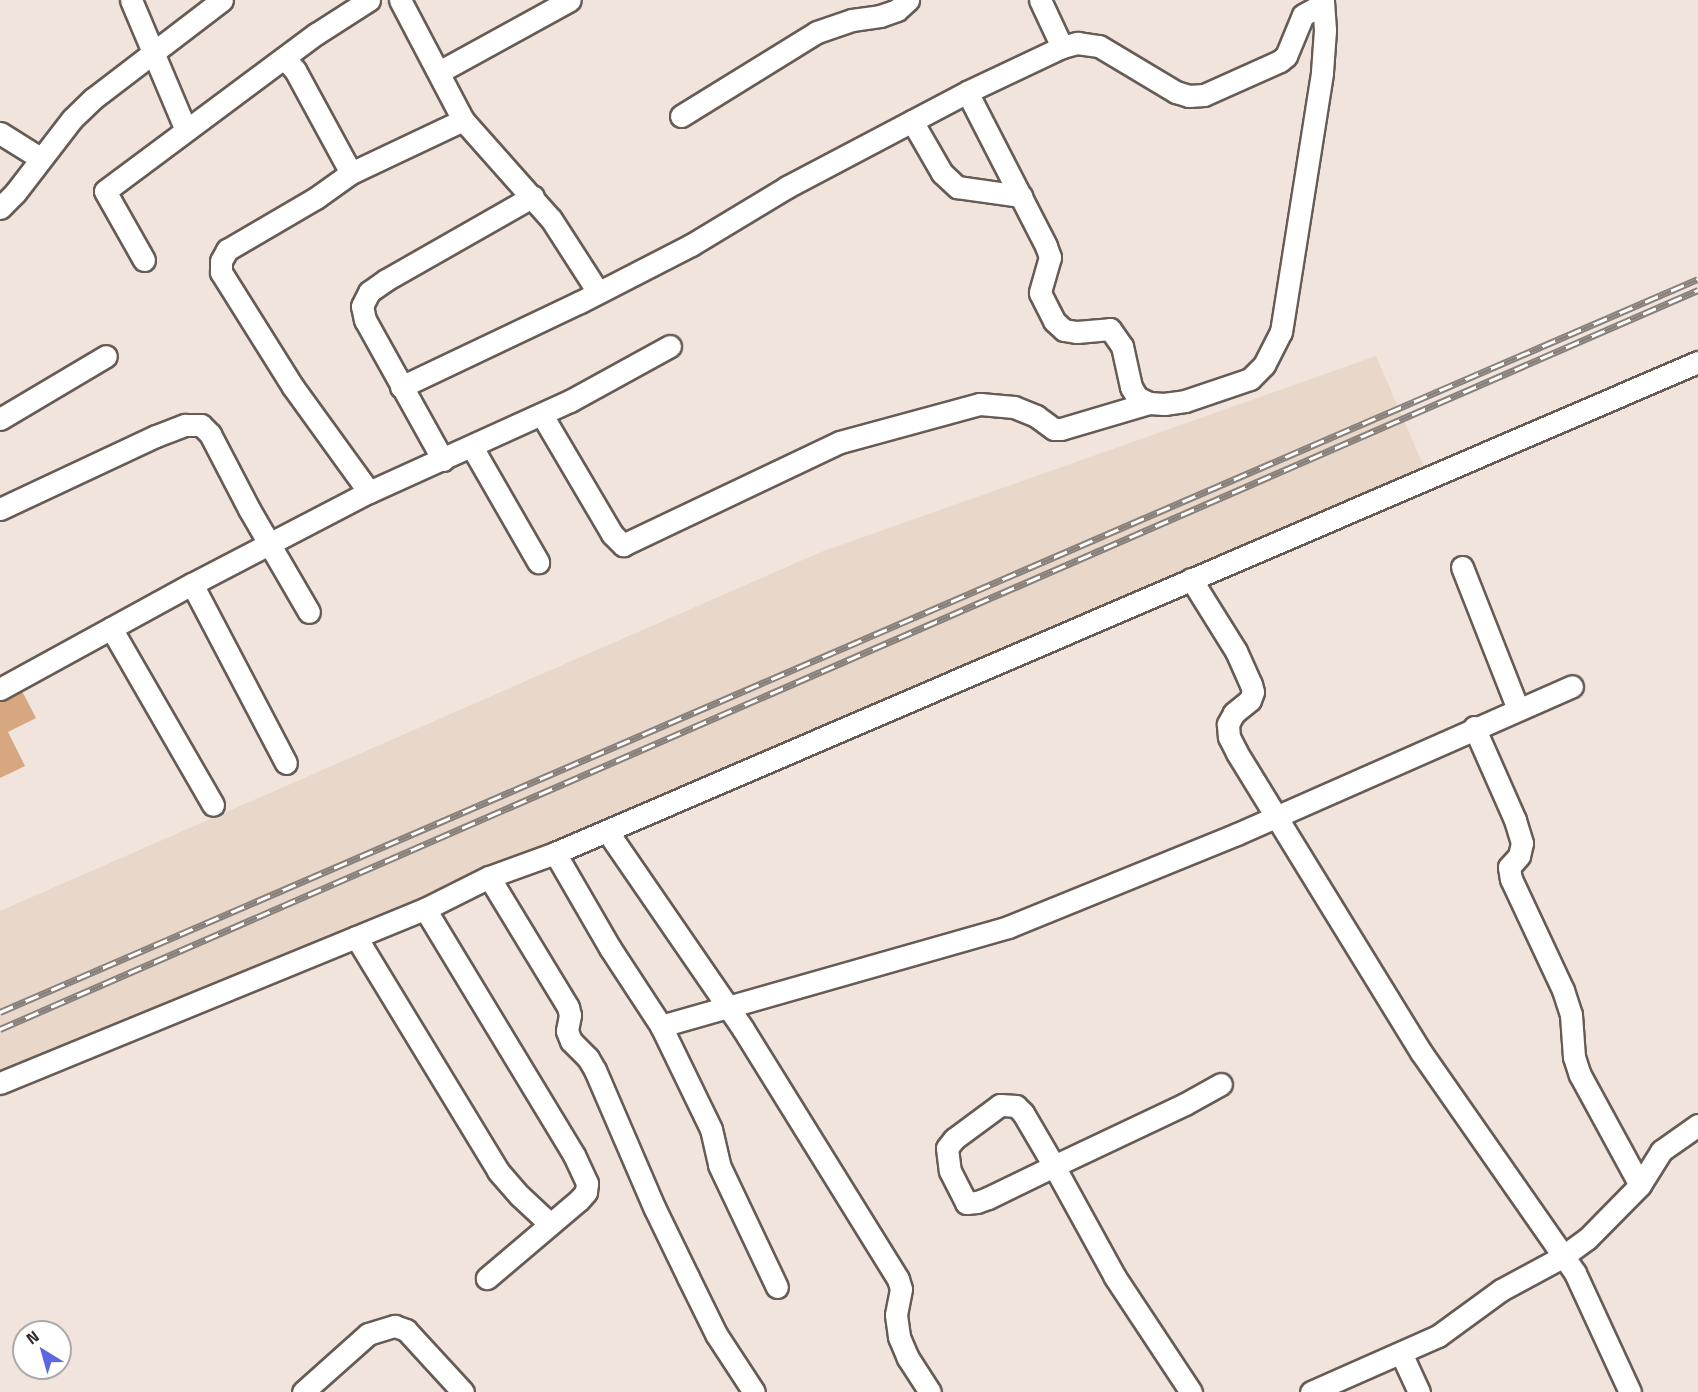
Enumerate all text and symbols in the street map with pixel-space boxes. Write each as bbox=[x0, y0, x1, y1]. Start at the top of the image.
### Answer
north arrow bbox=[12, 1320, 72, 1380]
text: N bbox=[21, 1324, 44, 1350]

